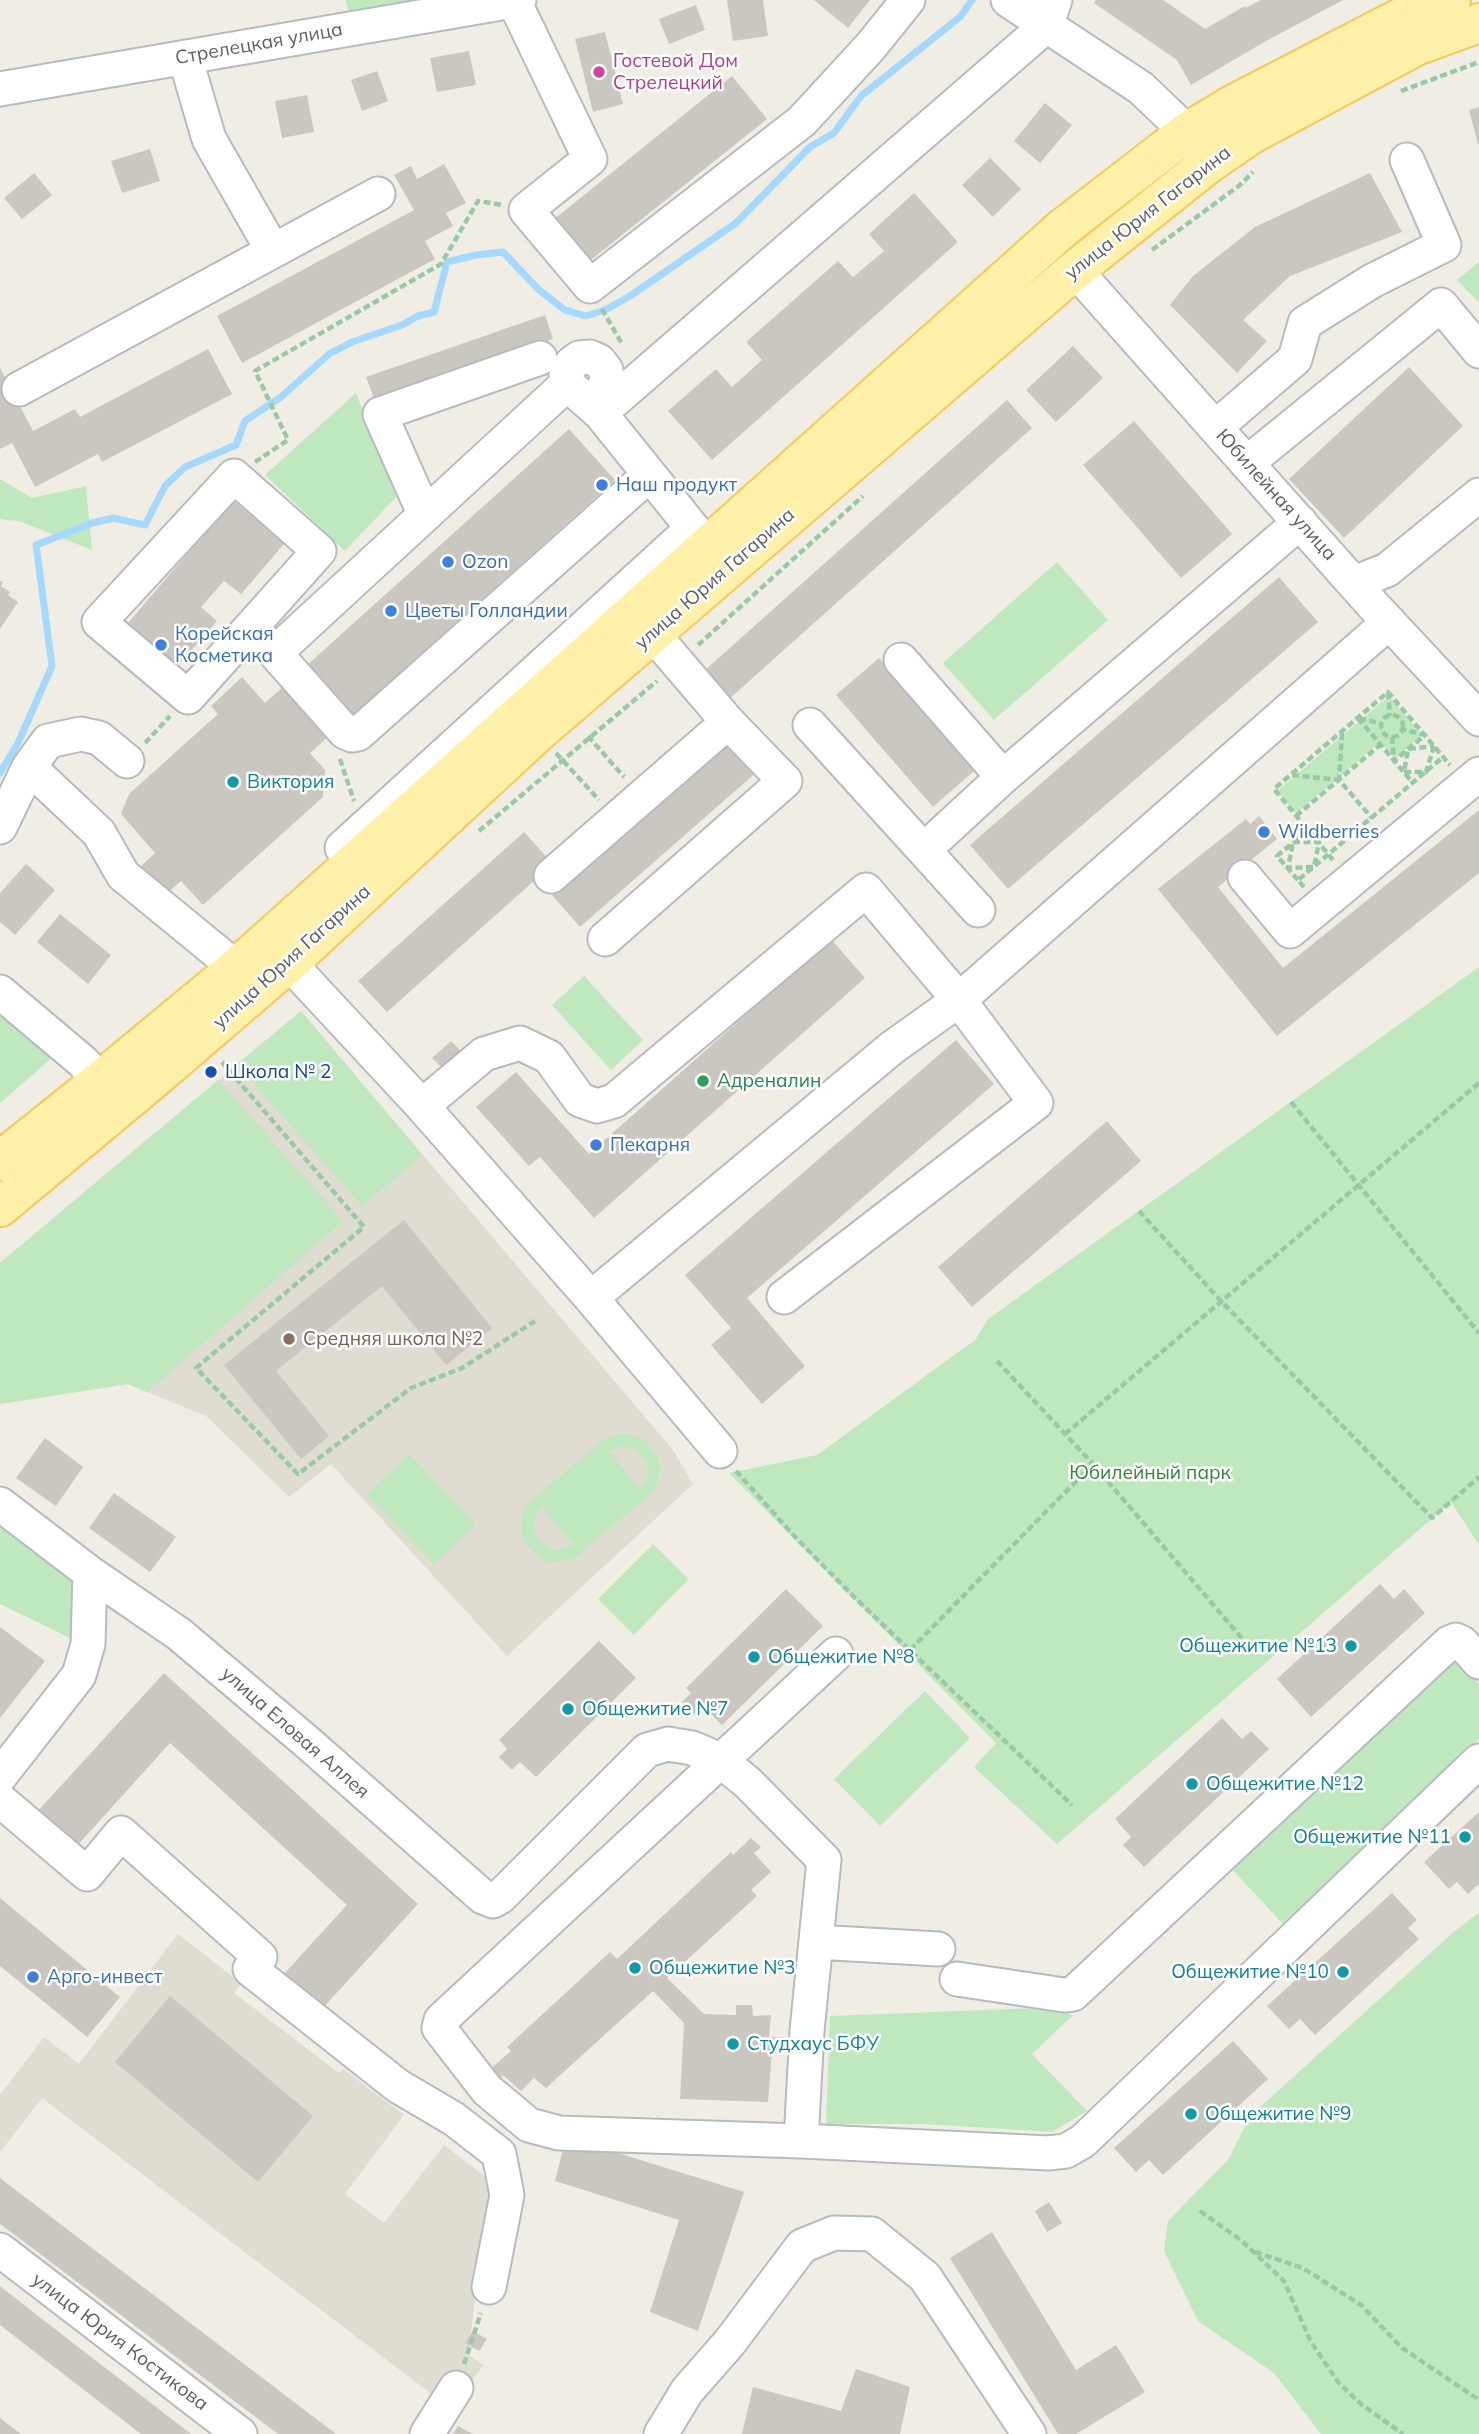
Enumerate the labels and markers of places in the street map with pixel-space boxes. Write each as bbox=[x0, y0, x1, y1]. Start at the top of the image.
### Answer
place label: Гостевой Дом Стрелецкий bbox=[613, 50, 738, 94]
marker: Гостевой Дом Стрелецкий bbox=[591, 64, 607, 80]
place label: Наш продукт bbox=[616, 474, 737, 496]
marker: Наш продукт bbox=[594, 477, 610, 493]
place label: Ozon bbox=[462, 551, 508, 573]
marker: Ozon bbox=[440, 554, 456, 570]
place label: Цветы Голландии bbox=[405, 600, 568, 622]
marker: Цветы Голландии bbox=[383, 603, 399, 619]
place label: Корейская Косметика bbox=[175, 623, 274, 667]
marker: Корейская Косметика bbox=[153, 637, 169, 653]
place label: Виктория bbox=[247, 771, 334, 793]
marker: Виктория bbox=[225, 774, 241, 790]
place label: Wildberries bbox=[1278, 821, 1379, 843]
marker: Wildberries bbox=[1256, 824, 1272, 840]
place label: Школа № 2 bbox=[225, 1061, 331, 1083]
marker: Школа № 2 bbox=[203, 1064, 219, 1080]
place label: Адреналин bbox=[717, 1070, 821, 1092]
marker: Адреналин bbox=[695, 1073, 711, 1089]
place label: Пекарня bbox=[610, 1134, 690, 1156]
marker: Пекарня bbox=[588, 1137, 604, 1153]
place label: Средняя школа №2 bbox=[303, 1328, 483, 1350]
marker: Средняя школа №2 bbox=[281, 1331, 297, 1347]
place label: Общежитие №13 bbox=[1179, 1635, 1337, 1657]
marker: Общежитие №13 bbox=[1343, 1638, 1359, 1654]
place label: Общежитие №8 bbox=[768, 1646, 914, 1668]
marker: Общежитие №8 bbox=[746, 1649, 762, 1665]
place label: Общежитие №7 bbox=[582, 1698, 728, 1720]
marker: Общежитие №7 bbox=[560, 1701, 576, 1717]
place label: Общежитие №12 bbox=[1206, 1773, 1364, 1795]
marker: Общежитие №12 bbox=[1184, 1776, 1200, 1792]
place label: Общежитие №11 bbox=[1293, 1826, 1451, 1848]
marker: Общежитие №11 bbox=[1457, 1829, 1473, 1845]
place label: Общежитие №3 bbox=[649, 1957, 795, 1979]
marker: Общежитие №3 bbox=[627, 1960, 643, 1976]
place label: Общежитие №10 bbox=[1171, 1961, 1329, 1983]
marker: Общежитие №10 bbox=[1335, 1964, 1351, 1980]
place label: Арго-инвест bbox=[47, 1966, 163, 1988]
marker: Арго-инвест bbox=[25, 1969, 41, 1985]
place label: Студхаус БФУ bbox=[747, 2033, 879, 2055]
marker: Студхаус БФУ bbox=[725, 2036, 741, 2052]
place label: Общежитие №9 bbox=[1205, 2103, 1351, 2125]
marker: Общежитие №9 bbox=[1183, 2106, 1199, 2122]

